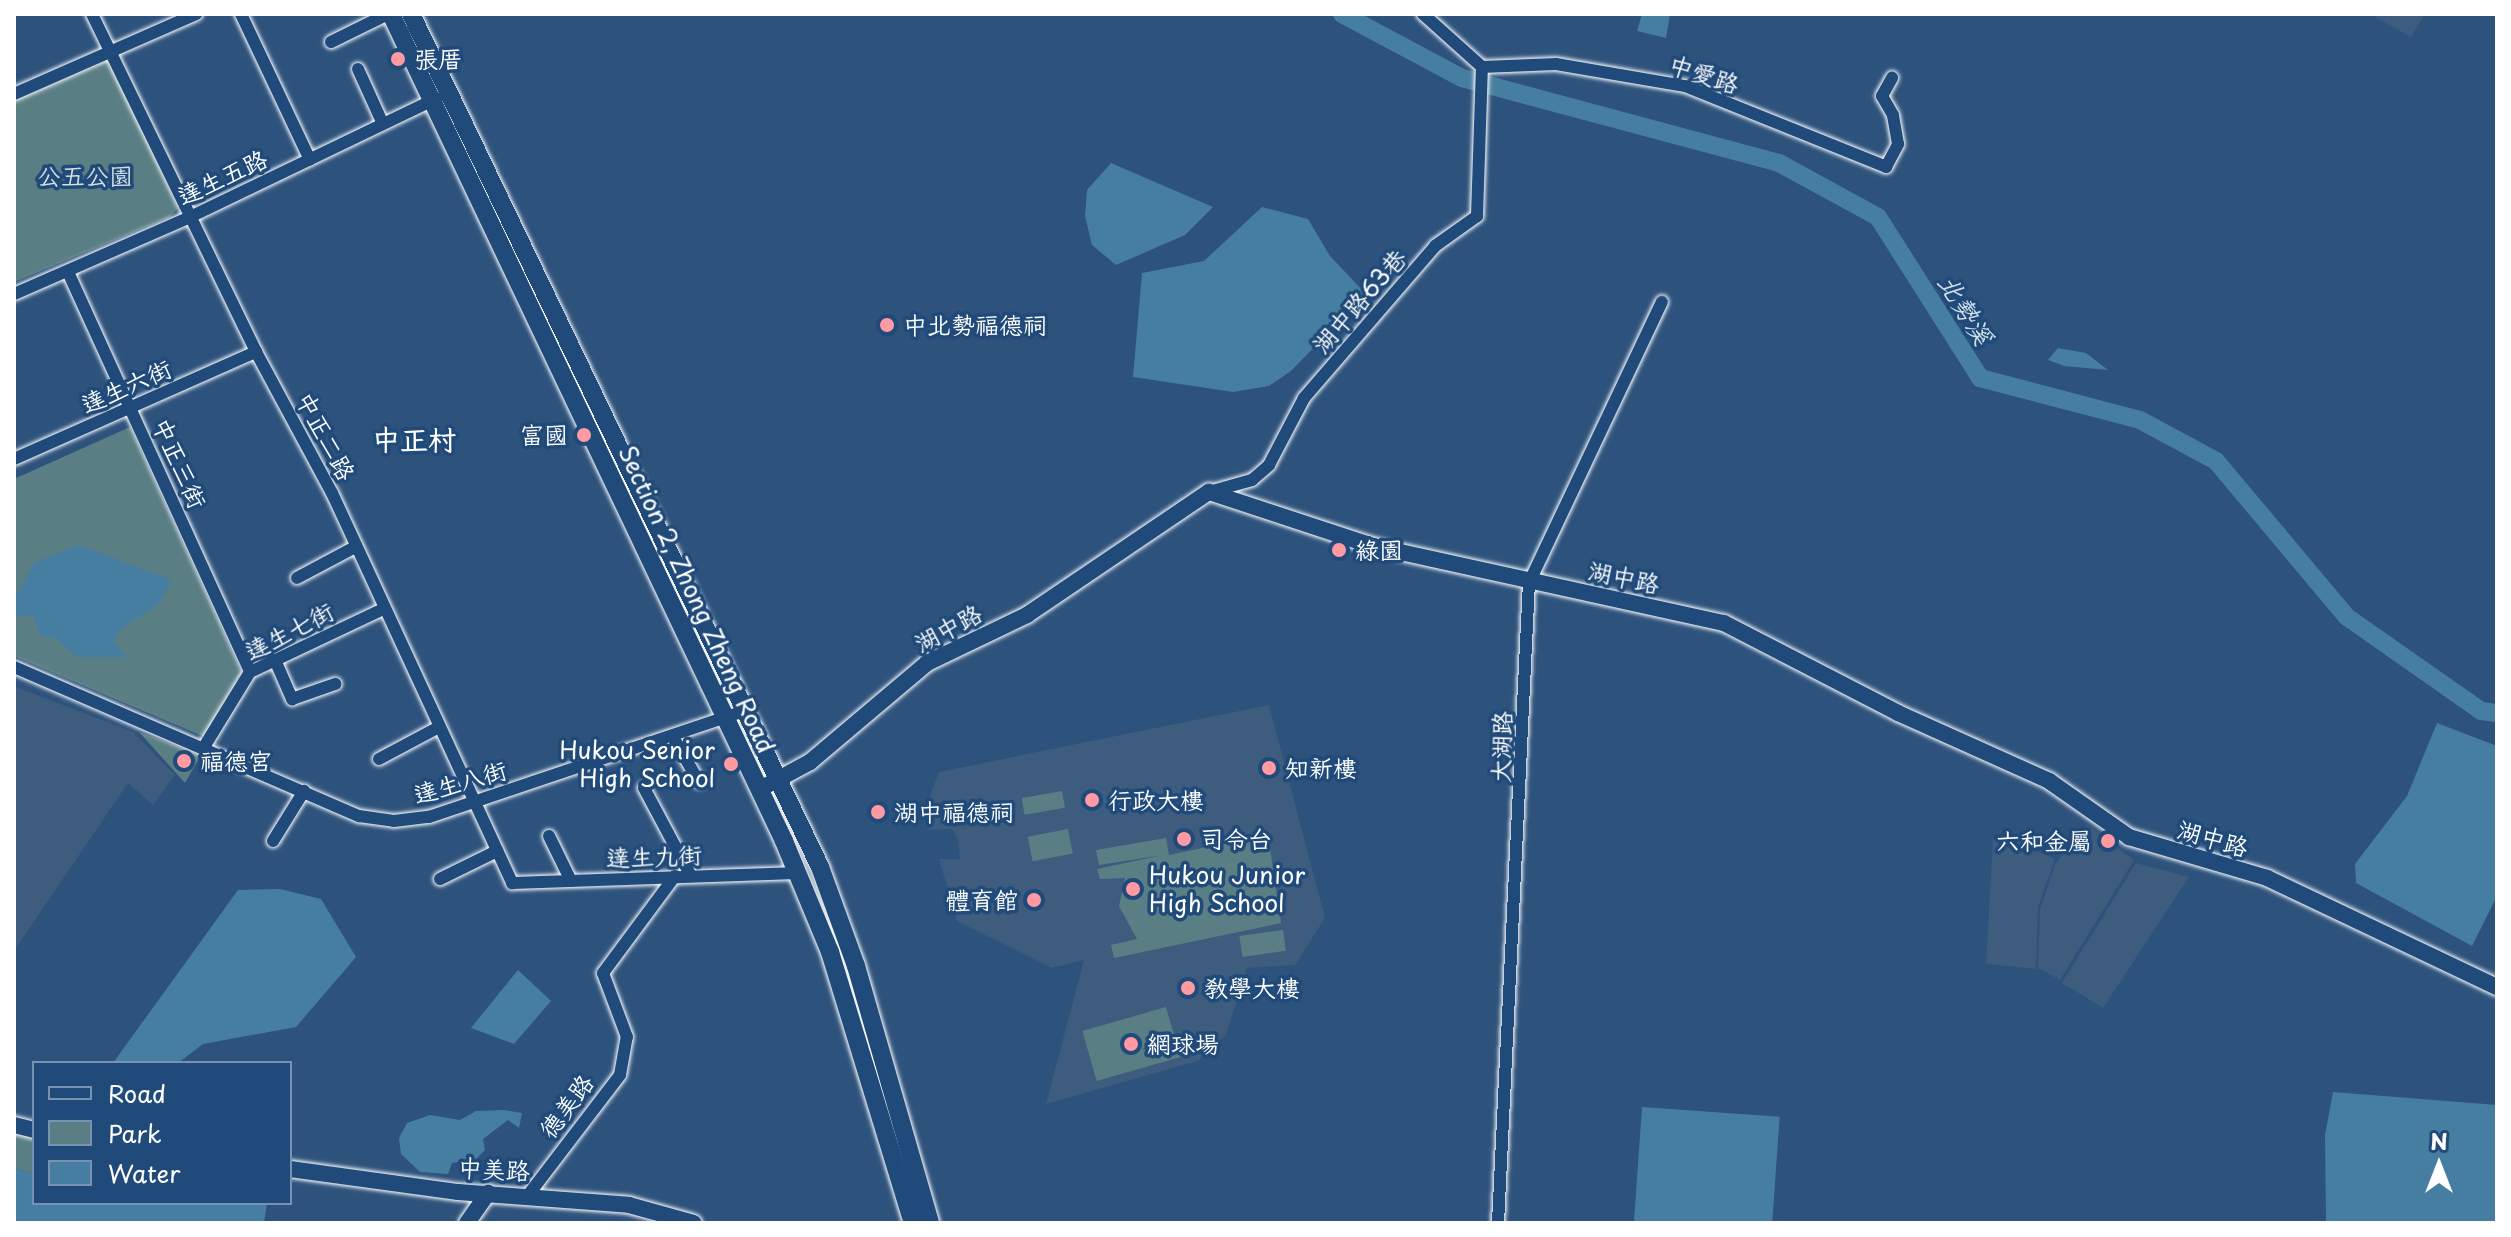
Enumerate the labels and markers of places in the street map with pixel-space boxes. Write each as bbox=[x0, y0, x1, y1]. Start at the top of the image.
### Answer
place label: 張厝 bbox=[414, 45, 462, 73]
marker: 張厝 bbox=[389, 50, 407, 68]
place label: 中北勢福德祠 bbox=[903, 311, 1047, 339]
marker: 中北勢福德祠 bbox=[878, 316, 896, 334]
place label: 富國 bbox=[520, 421, 568, 449]
marker: 富國 bbox=[575, 426, 593, 444]
place label: 綠園 bbox=[1355, 536, 1403, 564]
marker: 綠園 bbox=[1330, 541, 1348, 559]
place label: Hukou Senior High School bbox=[560, 736, 715, 792]
place label: 福德宫 bbox=[200, 747, 272, 775]
marker: 福德宫 bbox=[175, 752, 193, 770]
place label: 知新樓 bbox=[1285, 754, 1357, 782]
marker: Hukou Senior High School bbox=[722, 755, 740, 773]
marker: 知新樓 bbox=[1260, 759, 1278, 777]
place label: 行政大樓 bbox=[1108, 786, 1204, 814]
marker: 行政大樓 bbox=[1083, 791, 1101, 809]
place label: 湖中福德祠 bbox=[894, 798, 1014, 826]
marker: 湖中福德祠 bbox=[869, 803, 887, 821]
place label: 司令台 bbox=[1200, 825, 1272, 853]
place label: 六和金屬 bbox=[1996, 827, 2092, 855]
marker: 司令台 bbox=[1175, 830, 1193, 848]
marker: 六和金屬 bbox=[2099, 832, 2117, 850]
place label: Hukou Junior High School bbox=[1149, 861, 1304, 917]
marker: Hukou Junior High School bbox=[1124, 880, 1142, 898]
place label: 體育館 bbox=[946, 886, 1018, 914]
marker: 體育館 bbox=[1025, 891, 1043, 909]
place label: 教學大樓 bbox=[1204, 974, 1300, 1002]
marker: 教學大樓 bbox=[1179, 979, 1197, 997]
place label: 網球場 bbox=[1147, 1030, 1219, 1058]
marker: 網球場 bbox=[1122, 1035, 1140, 1053]

